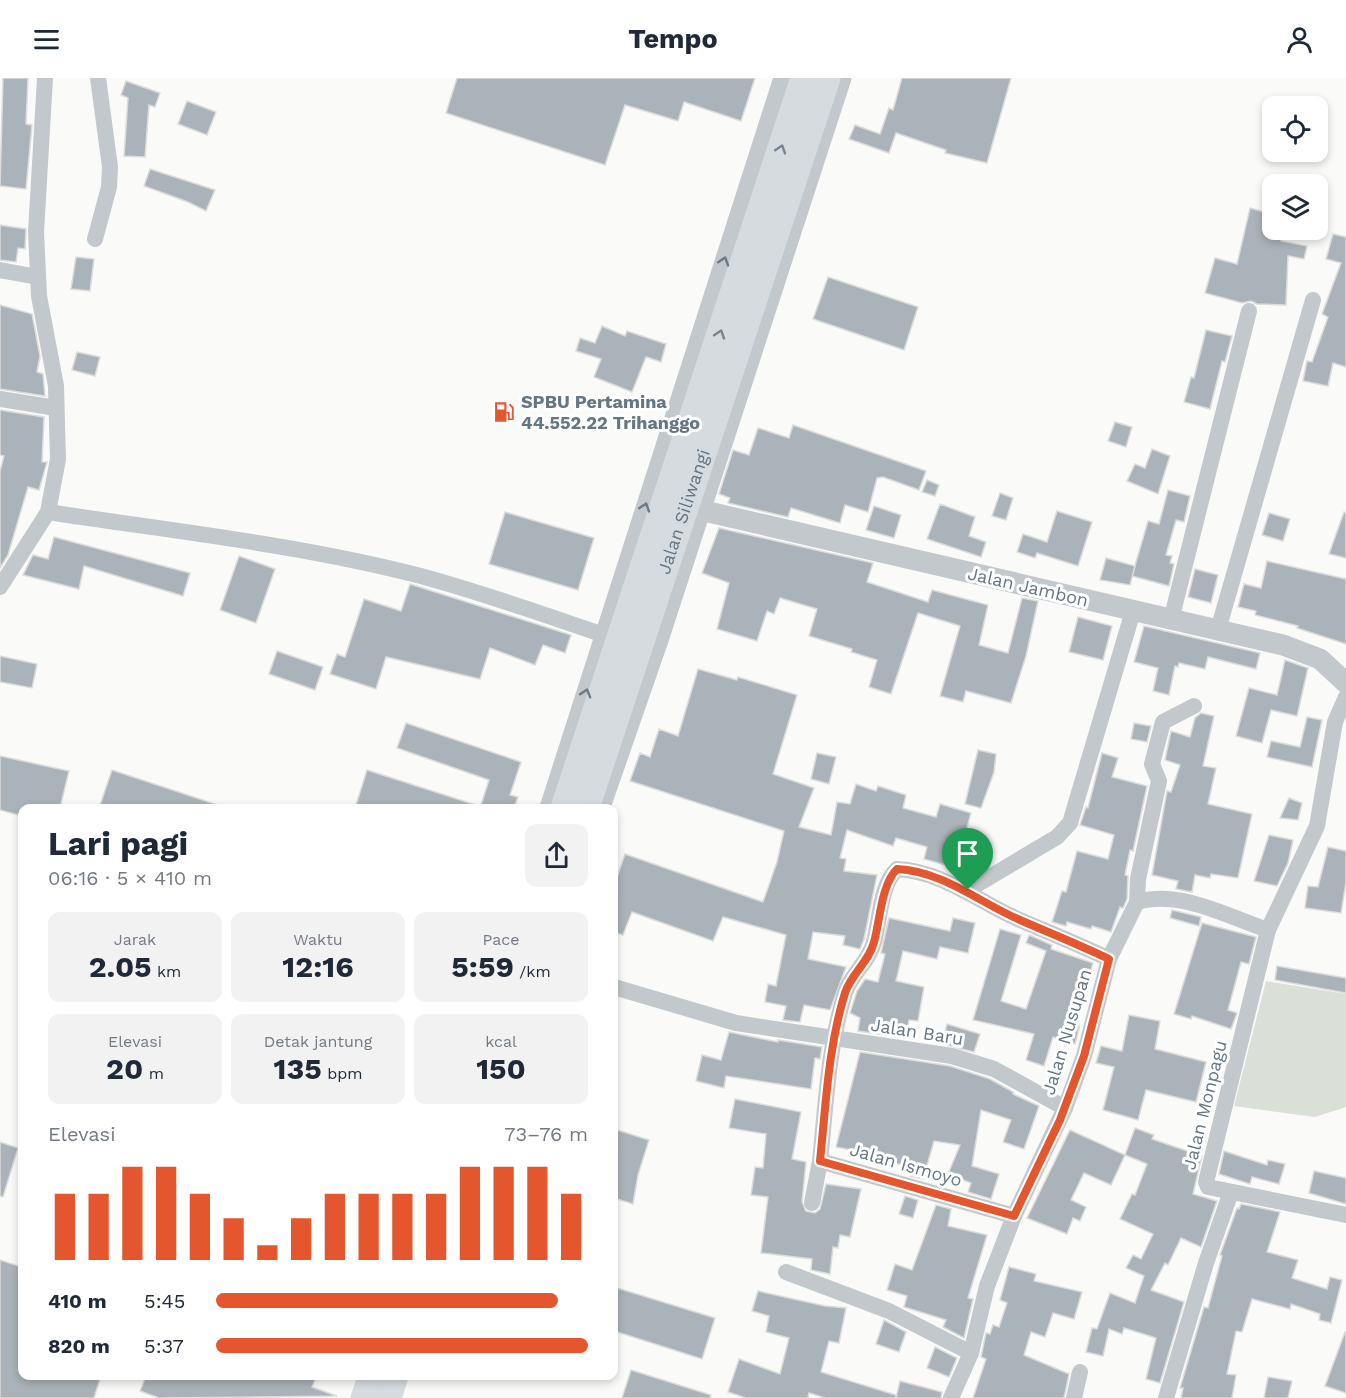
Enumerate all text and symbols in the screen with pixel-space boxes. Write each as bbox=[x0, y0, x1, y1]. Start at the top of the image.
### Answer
icon: menu bbox=[30, 23, 63, 56]
text: Tempo bbox=[628, 23, 718, 55]
icon: person bbox=[1283, 23, 1316, 56]
map controls bbox=[1262, 96, 1328, 240]
button: locate bbox=[1262, 96, 1328, 162]
one-way arrow bbox=[774, 144, 786, 155]
button: layers bbox=[1262, 174, 1328, 240]
one-way arrow bbox=[717, 256, 730, 267]
one-way arrow bbox=[713, 329, 725, 340]
place label: SPBU Pertamina 44.552.22 Trihanggo bbox=[521, 391, 700, 433]
fuel station icon: SPBU Pertamina 44.552.22 Trihanggo bbox=[492, 400, 516, 424]
street label: Jalan Siliwangi bbox=[653, 446, 714, 577]
one-way arrow bbox=[638, 502, 651, 513]
street label: Jalan Jambon bbox=[966, 562, 1090, 611]
one-way arrow bbox=[579, 688, 592, 699]
text: Lari pagi bbox=[48, 824, 188, 863]
button: share bbox=[525, 824, 588, 887]
pin bbox=[942, 828, 993, 890]
icon: arrive bbox=[951, 837, 984, 870]
text: 06:16 · 5 × 410 m bbox=[48, 866, 212, 890]
text: Jarak bbox=[114, 930, 156, 949]
text: Waktu bbox=[293, 930, 343, 949]
text: Pace bbox=[482, 930, 520, 949]
text: 2.05 bbox=[89, 949, 152, 984]
text: 12:16 bbox=[282, 949, 354, 984]
text: 5:59 bbox=[451, 949, 514, 984]
text: km bbox=[152, 962, 181, 981]
text: /km bbox=[514, 962, 551, 981]
street label: Jalan Nusupan bbox=[1037, 966, 1096, 1097]
street label: Jalan Baru bbox=[869, 1014, 965, 1049]
text: Elevasi bbox=[108, 1032, 162, 1051]
text: Detak jantung bbox=[264, 1032, 372, 1051]
text: kcal bbox=[485, 1032, 517, 1051]
street label: Jalan Monpagu bbox=[1178, 1038, 1231, 1172]
text: 20 bbox=[106, 1051, 143, 1086]
text: 135 bbox=[274, 1051, 322, 1086]
text: 150 bbox=[476, 1051, 526, 1086]
text: m bbox=[143, 1064, 164, 1083]
text: bpm bbox=[322, 1064, 363, 1083]
text: Elevasi bbox=[48, 1122, 115, 1146]
text: 73–76 m bbox=[504, 1122, 588, 1146]
street label: Jalan Ismoyo bbox=[848, 1139, 965, 1191]
text: 410 m bbox=[48, 1289, 106, 1313]
text: 5:45 bbox=[144, 1289, 185, 1313]
text: 820 m bbox=[48, 1334, 110, 1358]
text: 5:37 bbox=[144, 1334, 184, 1358]

